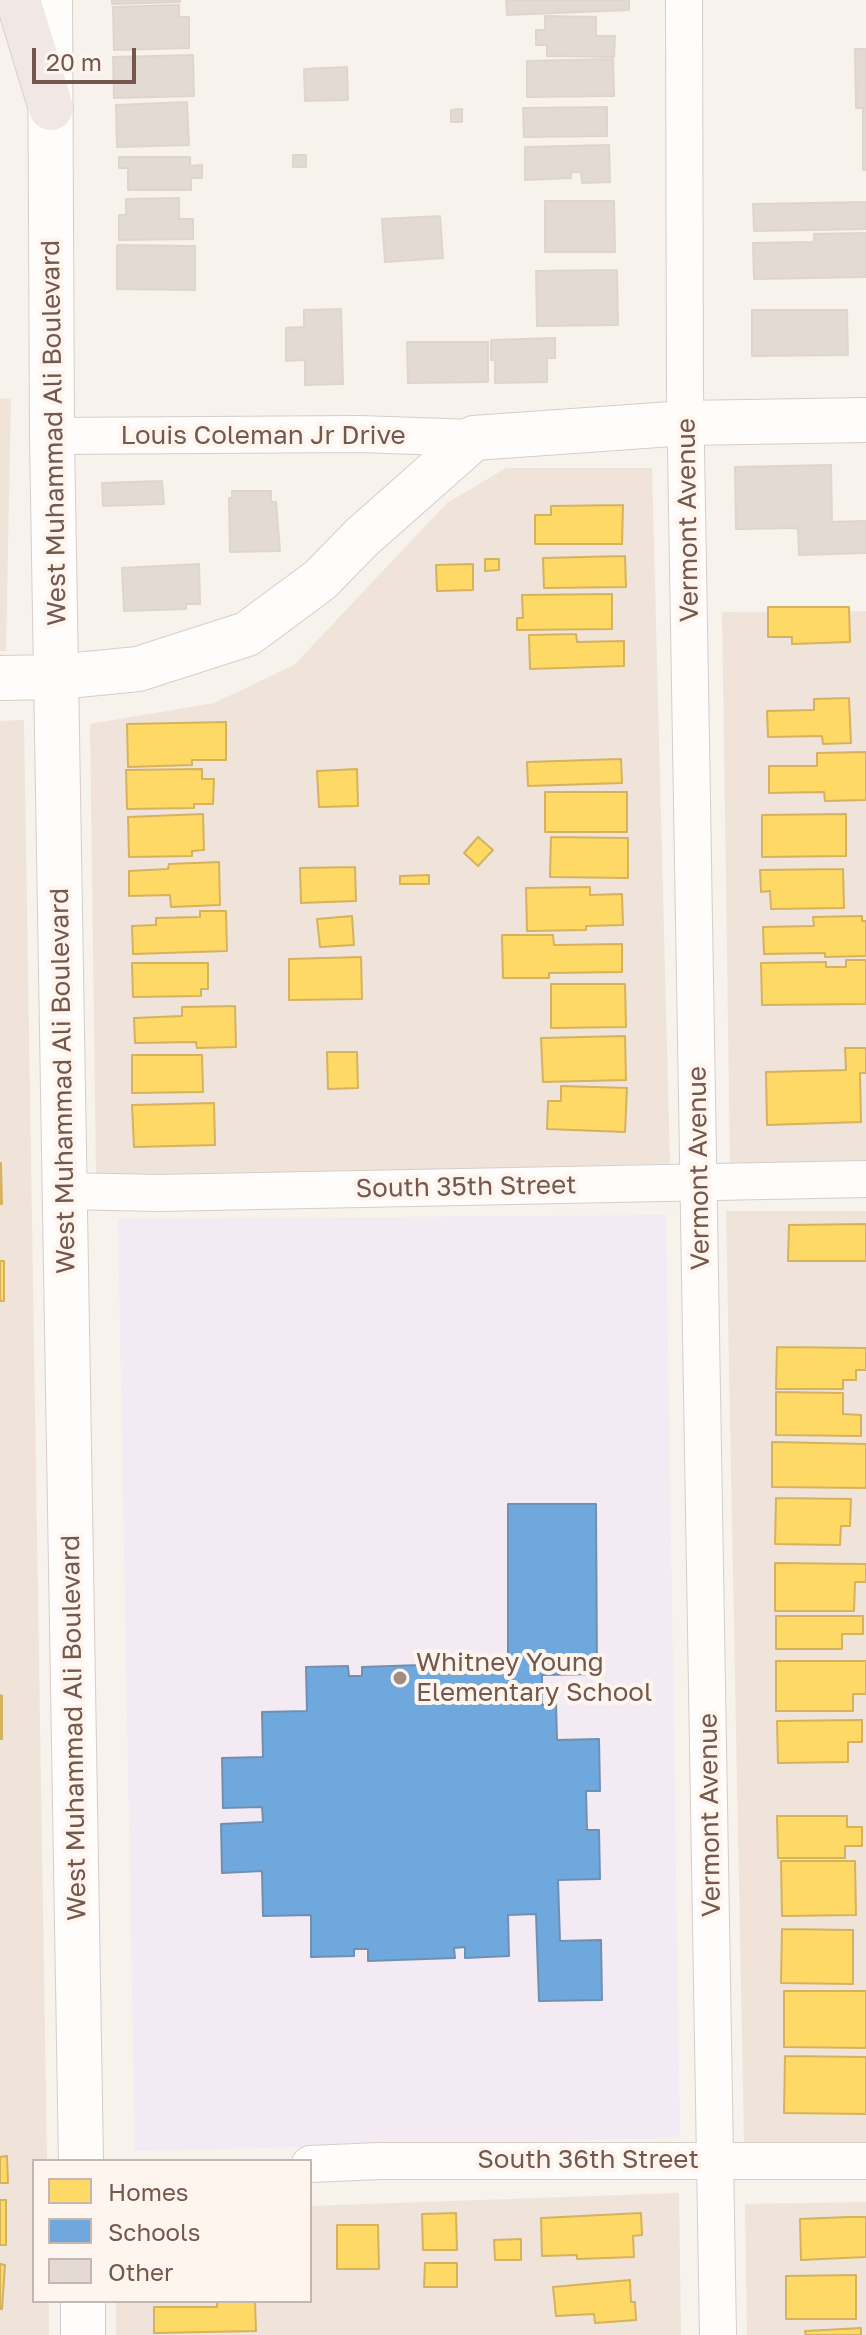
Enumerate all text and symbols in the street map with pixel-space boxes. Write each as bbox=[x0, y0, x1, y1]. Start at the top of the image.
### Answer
scale bar bbox=[36, 32, 140, 82]
text: 20 m bbox=[46, 47, 102, 76]
street label: West Muhammad Ali Boulevard bbox=[35, 240, 73, 626]
street label: Vermont Avenue bbox=[671, 418, 705, 622]
street label: Louis Coleman Jr Drive bbox=[120, 420, 406, 452]
street label: West Muhammad Ali Boulevard bbox=[44, 888, 82, 1274]
street label: Vermont Avenue bbox=[682, 1066, 716, 1270]
street label: South 35th Street bbox=[355, 1169, 577, 1205]
street label: West Muhammad Ali Boulevard bbox=[55, 1535, 93, 1921]
place label: Whitney Young Elementary School bbox=[416, 1647, 652, 1708]
marker: Whitney Young Elementary School bbox=[391, 1669, 409, 1687]
street label: Vermont Avenue bbox=[693, 1713, 727, 1917]
street label: South 36th Street bbox=[477, 2144, 699, 2176]
legend bbox=[32, 2159, 312, 2303]
text: Homes bbox=[108, 2177, 189, 2206]
text: Schools bbox=[108, 2217, 200, 2246]
text: Other bbox=[108, 2257, 173, 2286]

